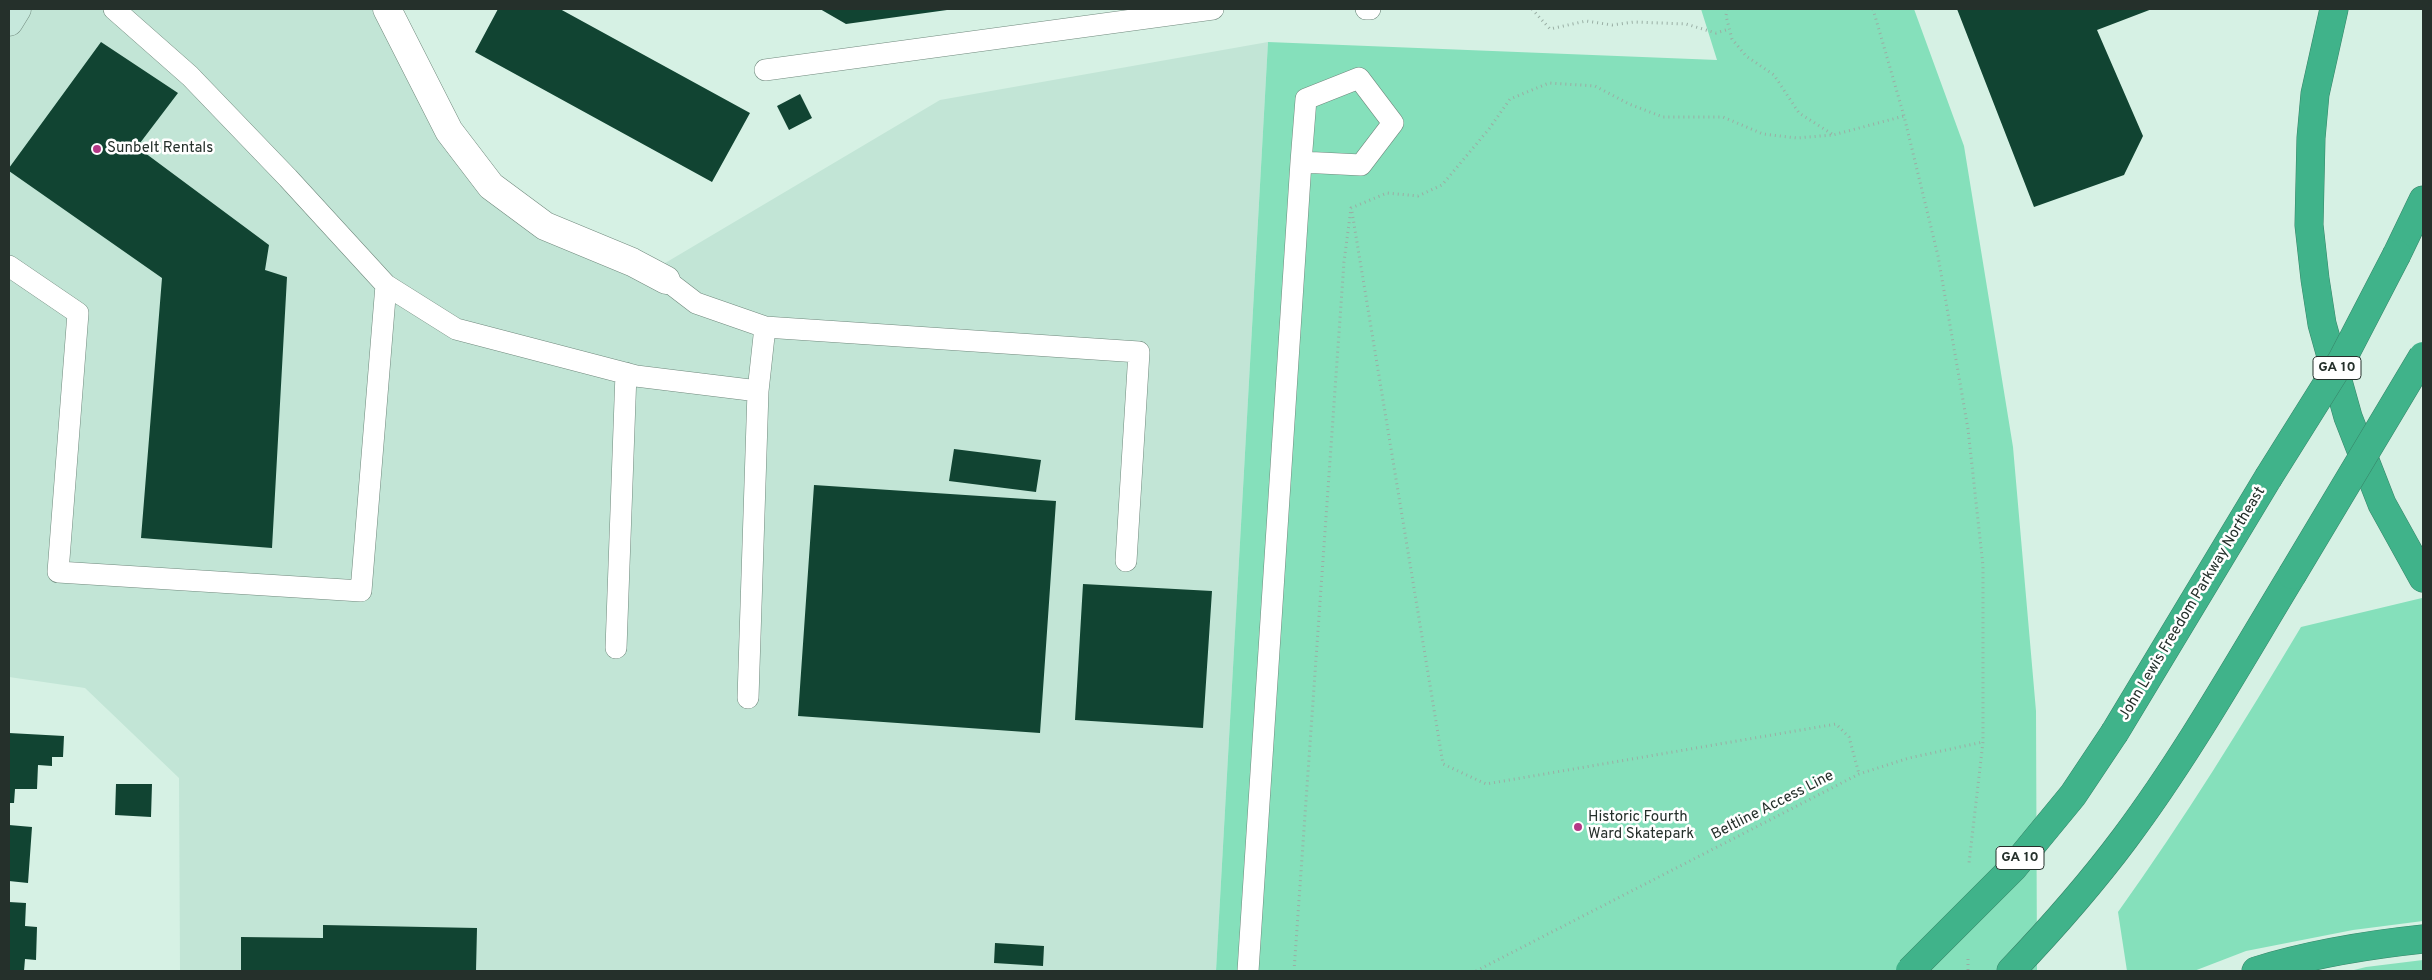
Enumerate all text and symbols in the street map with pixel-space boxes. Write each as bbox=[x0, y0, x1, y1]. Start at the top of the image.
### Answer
place label: Sunbelt Rentals bbox=[107, 140, 213, 158]
marker: Sunbelt Rentals bbox=[91, 143, 103, 155]
road number: GA 10 bbox=[2313, 356, 2361, 379]
street label: John Lewis Freedom Parkway Northeast bbox=[2116, 484, 2270, 724]
street label: Beltline Access Line bbox=[1709, 767, 1837, 845]
place label: Historic Fourth Ward Skatepark bbox=[1588, 809, 1694, 844]
marker: Historic Fourth Ward Skatepark bbox=[1572, 821, 1584, 833]
road number: GA 10 bbox=[1996, 846, 2044, 870]

